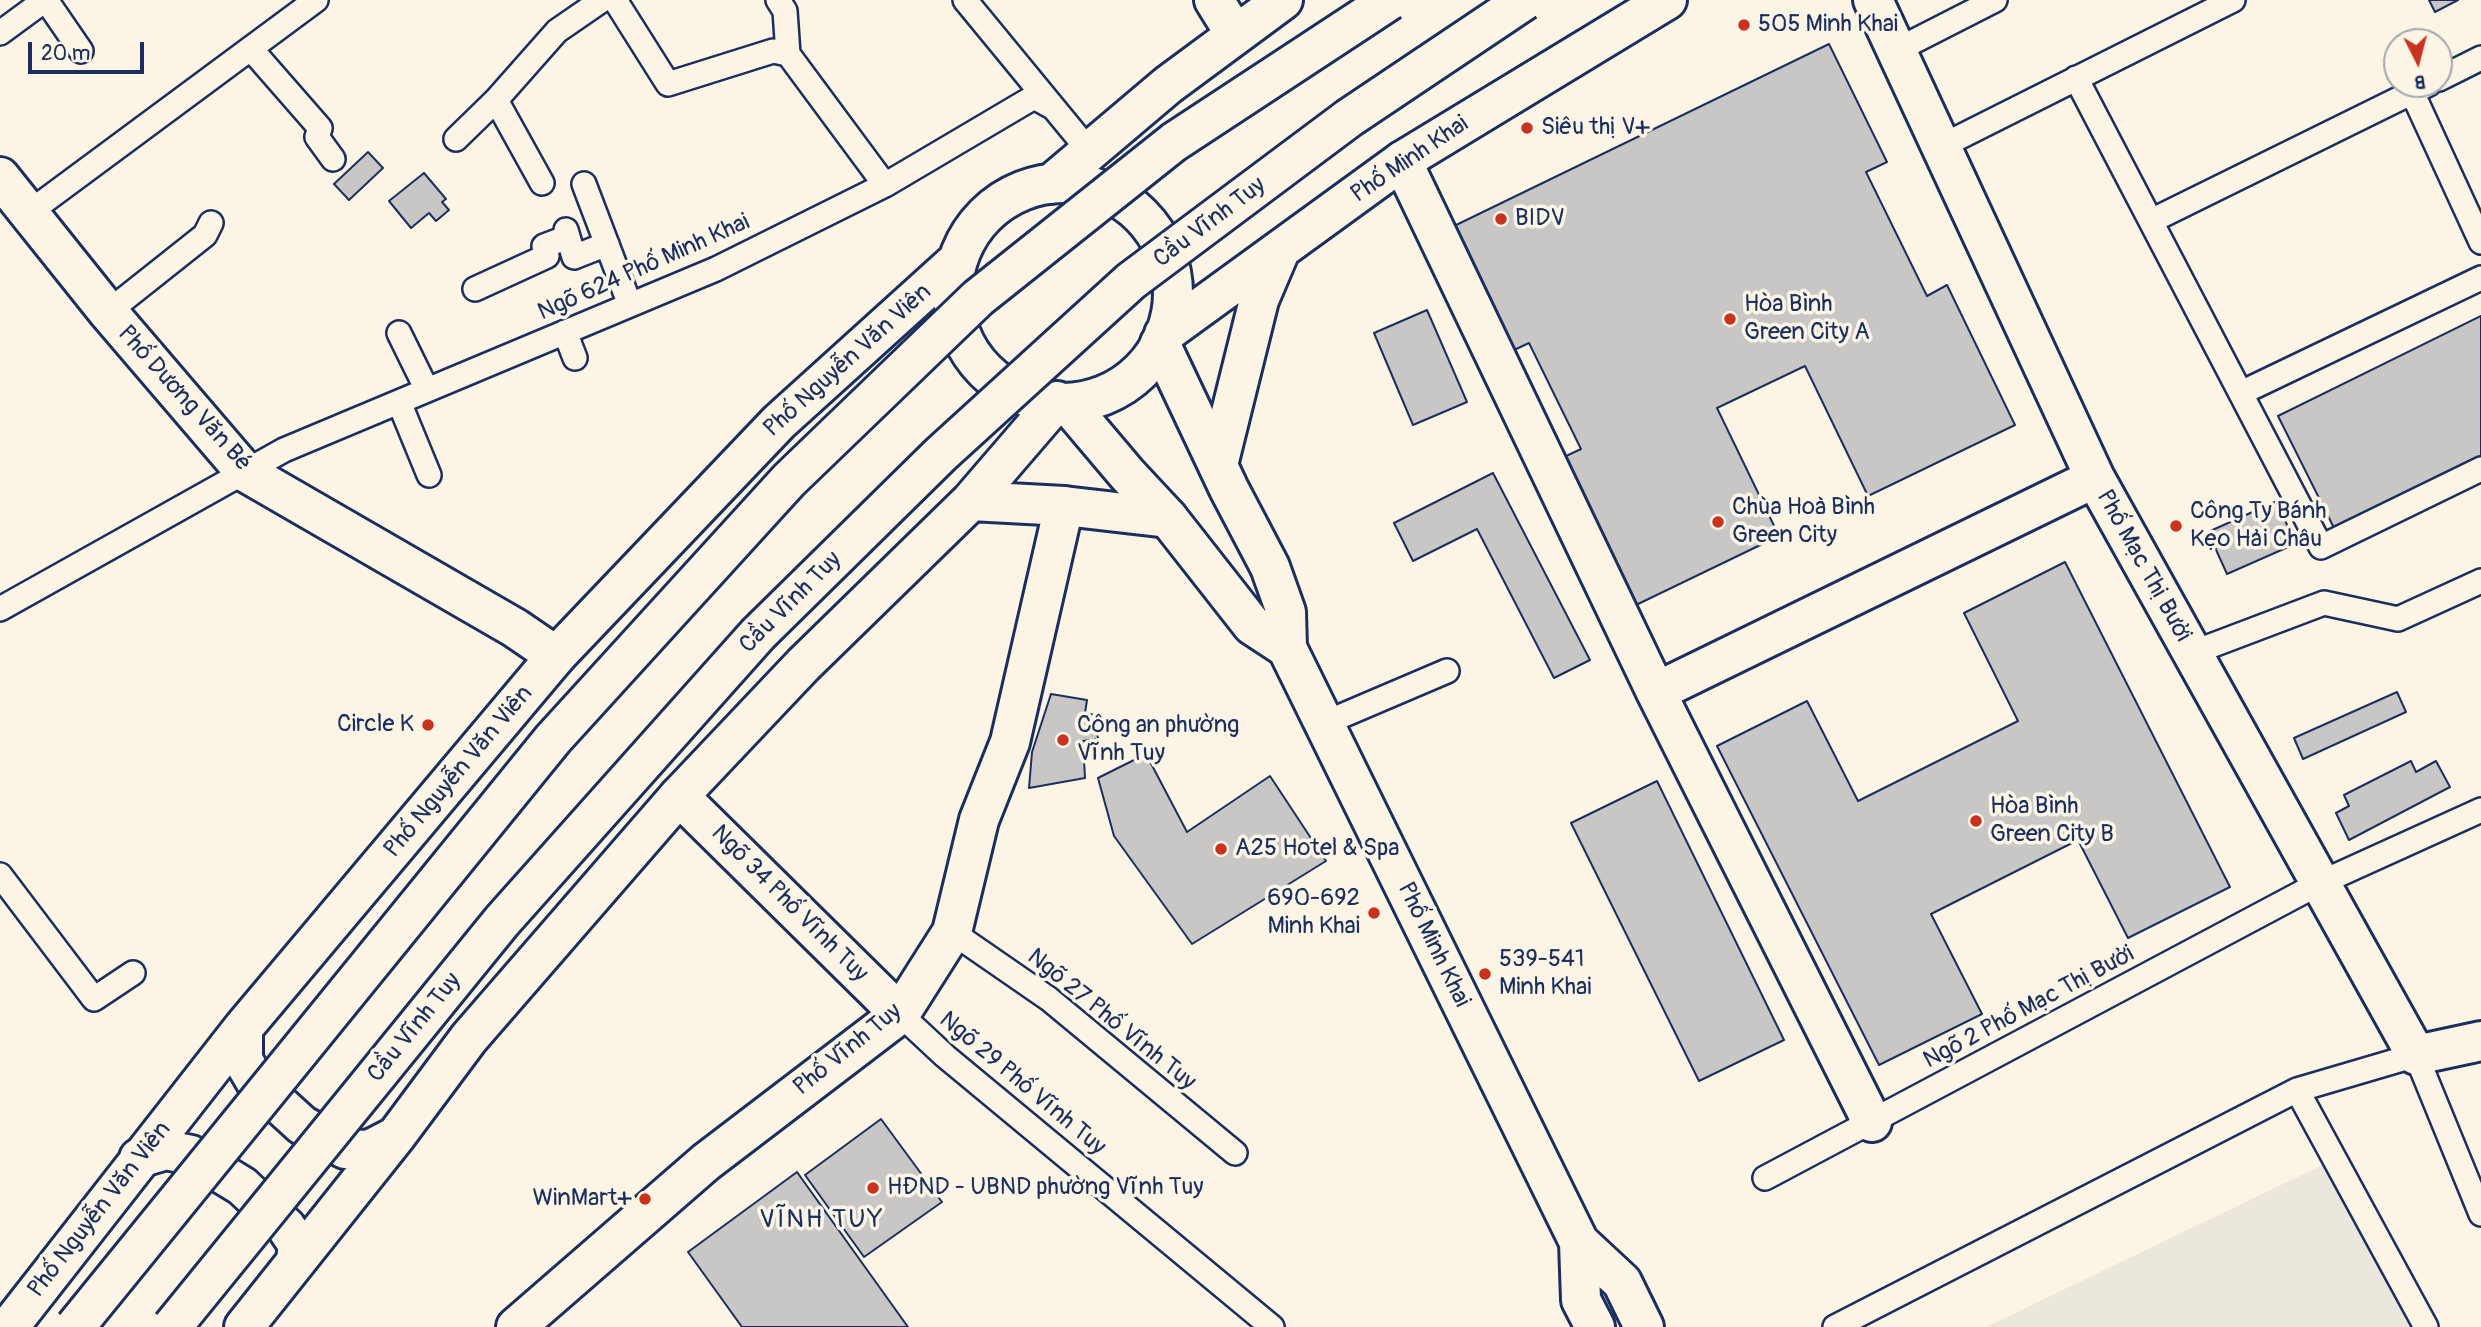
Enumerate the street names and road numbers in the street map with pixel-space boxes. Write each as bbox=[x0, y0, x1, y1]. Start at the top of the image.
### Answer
street label: Phố Minh Khai bbox=[1346, 110, 1474, 210]
street label: Cầu Vĩnh Tuy bbox=[1148, 172, 1272, 274]
street label: Ngõ 624 Phố Minh Khai bbox=[534, 208, 754, 328]
street label: Phố Nguyễn Văn Viên bbox=[758, 278, 938, 444]
street label: Phố Dương Văn Bé bbox=[111, 320, 257, 478]
street label: Phố Mạc Thị Bưởi bbox=[2089, 485, 2197, 647]
street label: Cầu Vĩnh Tuy bbox=[734, 546, 848, 660]
street label: Phố Nguyễn Văn Viên bbox=[379, 680, 539, 864]
street label: Ngõ 34 Phố Vĩnh Tuy bbox=[705, 820, 873, 988]
street label: Phố Minh Khai bbox=[1390, 878, 1476, 1012]
street label: Ngõ 2 Phố Mạc Thị Bưởi bbox=[1919, 940, 2139, 1076]
street label: Ngõ 27 Phố Vĩnh Tuy bbox=[1021, 943, 1201, 1097]
street label: Cầu Vĩnh Tuy bbox=[362, 967, 468, 1089]
street label: Phố Vĩnh Tuy bbox=[788, 998, 908, 1102]
street label: Ngõ 29 Phố Vĩnh Tuy bbox=[933, 1006, 1111, 1162]
street label: Phố Nguyễn Văn Viên bbox=[22, 1116, 178, 1304]

